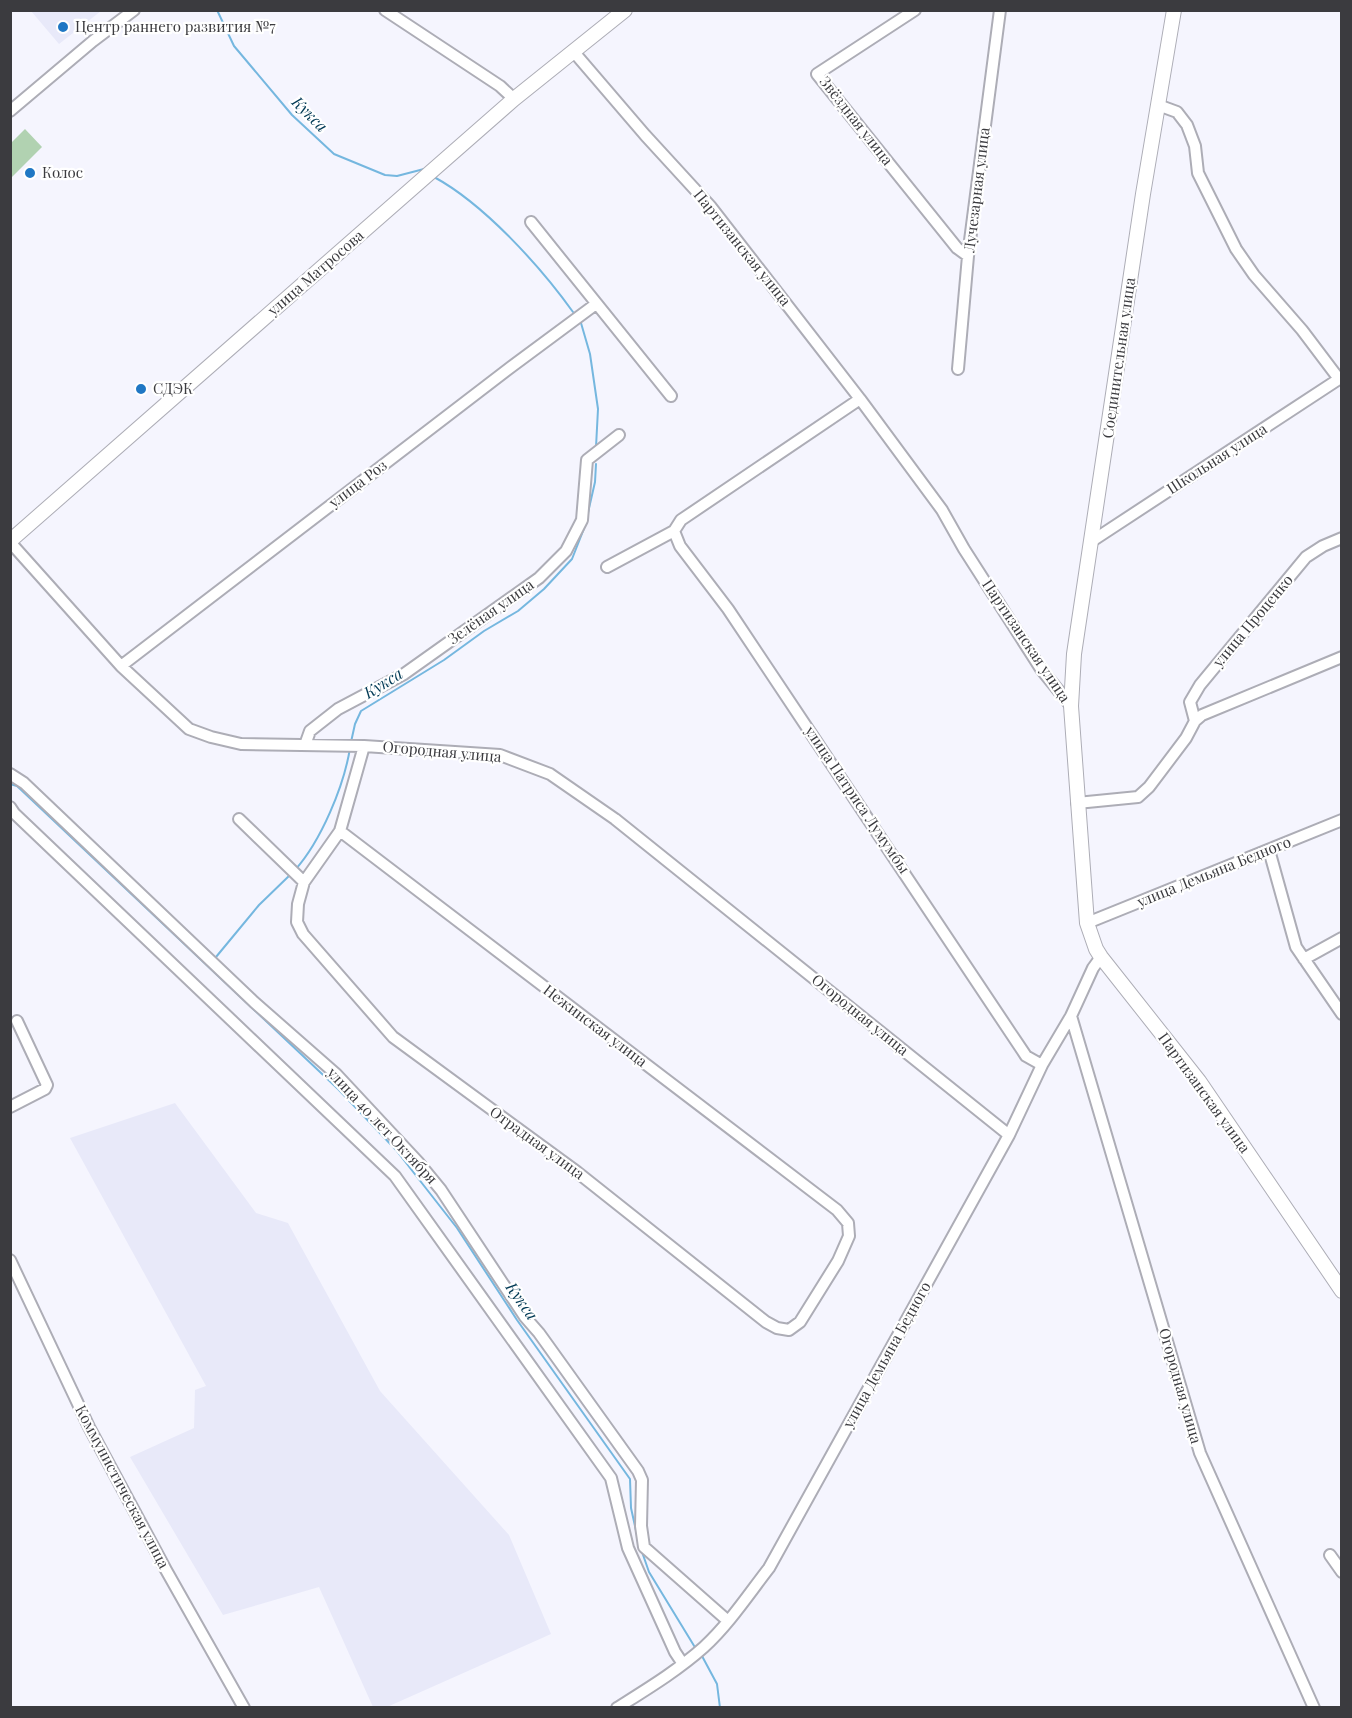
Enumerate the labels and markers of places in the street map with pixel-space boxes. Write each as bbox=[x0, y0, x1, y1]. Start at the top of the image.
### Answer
place label: Центр раннего развития №7 bbox=[75, 16, 276, 36]
marker: Центр раннего развития №7 bbox=[56, 20, 70, 34]
place label: Колос bbox=[42, 162, 83, 182]
marker: Колос bbox=[23, 166, 37, 180]
place label: СДЭК bbox=[153, 378, 193, 398]
marker: СДЭК bbox=[134, 382, 148, 396]

